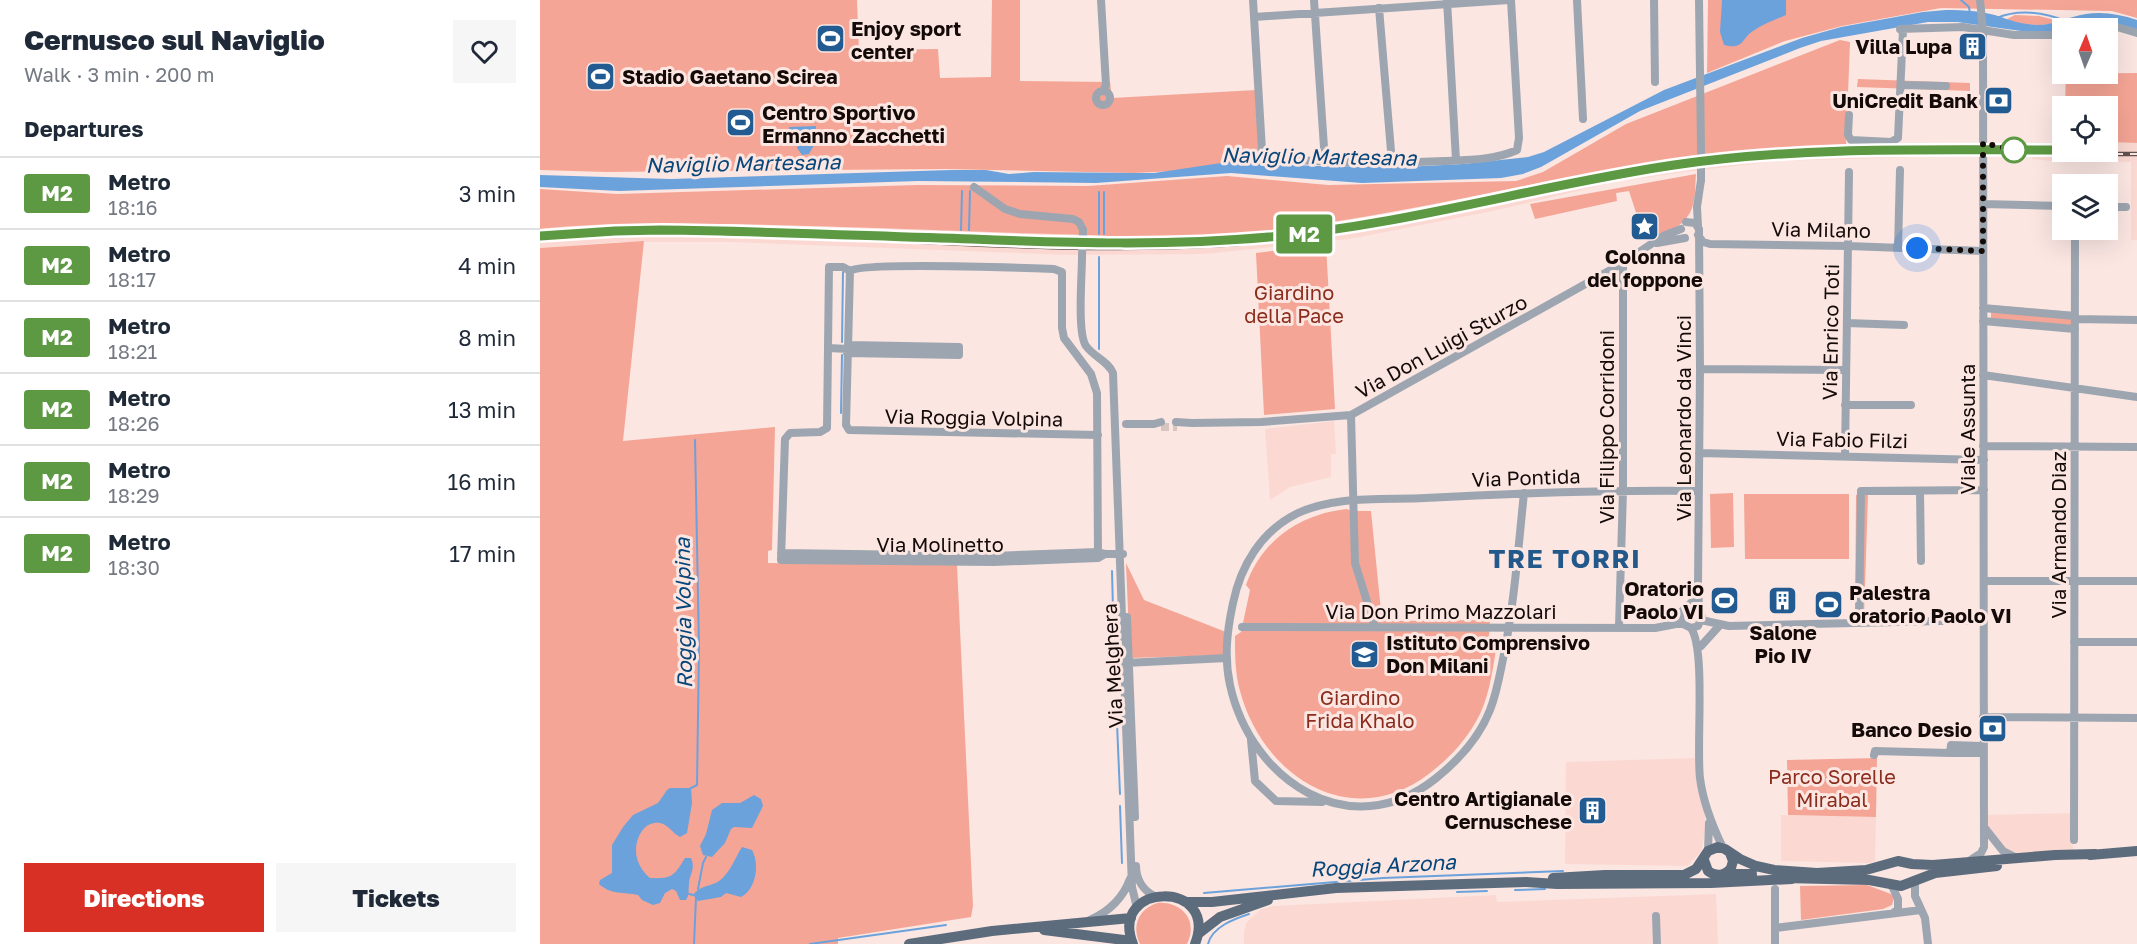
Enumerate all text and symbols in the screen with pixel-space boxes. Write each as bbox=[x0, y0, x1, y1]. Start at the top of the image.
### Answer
place label: Enjoy sport center bbox=[851, 16, 961, 63]
north arrow bbox=[2052, 18, 2118, 84]
map controls bbox=[2052, 18, 2118, 240]
button: heart bbox=[453, 20, 516, 83]
text: Cernusco sul Naviglio bbox=[24, 23, 325, 56]
sports icon: Enjoy sport center bbox=[814, 23, 846, 55]
building icon: Villa Lupa bbox=[1957, 30, 1989, 62]
place label: Villa Lupa bbox=[1855, 34, 1952, 58]
sports icon: Stadio Gaetano Scirea bbox=[585, 60, 617, 92]
text: Walk · 3 min · 200 m bbox=[24, 62, 215, 86]
place label: Stadio Gaetano Scirea bbox=[622, 64, 838, 88]
bank icon: UniCredit Bank bbox=[1983, 84, 2015, 116]
place label: UniCredit Bank bbox=[1832, 88, 1978, 112]
button: locate bbox=[2052, 96, 2118, 162]
place label: Centro Sportivo Ermanno Zacchetti bbox=[762, 100, 945, 147]
sports icon: Centro Sportivo Ermanno Zacchetti bbox=[725, 107, 757, 139]
text: Departures bbox=[24, 115, 143, 142]
unlabelled marker bbox=[2001, 137, 2027, 163]
water label: Naviglio Martesana bbox=[1221, 141, 1418, 171]
water label: Naviglio Martesana bbox=[645, 148, 842, 178]
text: Metro bbox=[108, 168, 171, 195]
button: layers bbox=[2052, 174, 2118, 240]
text: M2 bbox=[41, 180, 73, 206]
text: 3 min bbox=[459, 180, 516, 207]
text: 18:16 bbox=[108, 195, 158, 219]
place icon: Colonna del foppone bbox=[1629, 210, 1661, 242]
line badge: M2 bbox=[1277, 214, 1331, 254]
street label: Via Milano bbox=[1771, 216, 1871, 242]
text: M2 bbox=[1288, 221, 1320, 247]
your location bbox=[1902, 233, 1932, 263]
text: Metro bbox=[108, 240, 171, 267]
place label: Colonna del foppone bbox=[1587, 244, 1703, 291]
text: M2 bbox=[41, 252, 73, 278]
text: 4 min bbox=[458, 252, 516, 279]
street label: Via Enrico Toti bbox=[1817, 264, 1843, 400]
text: 18:17 bbox=[108, 267, 156, 291]
park label: Giardino della Pace bbox=[1244, 280, 1344, 327]
street label: Via Don Luigi Sturzo bbox=[1351, 289, 1531, 403]
text: Metro bbox=[108, 312, 171, 339]
street label: Via Leonardo da Vinci bbox=[1671, 315, 1695, 521]
text: M2 bbox=[41, 324, 73, 350]
text: 8 min bbox=[458, 324, 516, 351]
street label: Via Filippo Corridoni bbox=[1594, 330, 1618, 524]
text: 18:21 bbox=[108, 339, 157, 363]
street label: Viale Assunta bbox=[1955, 364, 1979, 494]
text: Metro bbox=[108, 384, 171, 411]
text: M2 bbox=[41, 396, 73, 422]
text: 13 min bbox=[448, 396, 516, 423]
street label: Via Roggia Volpina bbox=[885, 403, 1063, 431]
text: 18:26 bbox=[108, 411, 160, 435]
street label: Via Fabio Filzi bbox=[1776, 426, 1908, 452]
street label: Via Armando Diaz bbox=[2046, 451, 2070, 619]
text: Metro bbox=[108, 456, 171, 483]
street label: Via Pontida bbox=[1471, 463, 1581, 491]
text: M2 bbox=[41, 468, 73, 494]
text: 16 min bbox=[448, 468, 516, 495]
text: 18:29 bbox=[108, 483, 160, 507]
text: Metro bbox=[108, 528, 171, 555]
street label: Via Molinetto bbox=[876, 532, 1004, 556]
water label: Roggia Volpina bbox=[669, 536, 697, 689]
text: M2 bbox=[41, 540, 73, 566]
text: 17 min bbox=[449, 540, 516, 567]
district label: TRE TORRI bbox=[1489, 543, 1641, 574]
text: 18:30 bbox=[108, 555, 160, 579]
place label: Oratorio Paolo VI bbox=[1623, 576, 1704, 623]
place label: Palestra oratorio Paolo VI bbox=[1849, 580, 2012, 627]
sports icon: Oratorio Paolo VI bbox=[1709, 584, 1741, 616]
building icon: Salone Pio IV bbox=[1767, 585, 1799, 617]
sports icon: Palestra oratorio Paolo VI bbox=[1812, 588, 1844, 620]
street label: Via Don Primo Mazzolari bbox=[1325, 599, 1557, 623]
street label: Via Melghera bbox=[1097, 603, 1127, 729]
place label: Salone Pio IV bbox=[1749, 620, 1817, 667]
place label: Istituto Comprensivo Don Milani bbox=[1386, 630, 1590, 677]
school or university icon: Istituto Comprensivo Don Milani bbox=[1349, 638, 1381, 670]
park label: Giardino Frida Khalo bbox=[1305, 685, 1415, 732]
bank icon: Banco Desio bbox=[1977, 713, 2009, 745]
place label: Banco Desio bbox=[1851, 717, 1972, 741]
park label: Parco Sorelle Mirabal bbox=[1768, 764, 1896, 811]
place label: Centro Artigianale Cernuschese bbox=[1394, 786, 1572, 833]
building icon: Centro Artigianale Cernuschese bbox=[1577, 794, 1609, 826]
water label: Roggia Arzona bbox=[1310, 848, 1458, 882]
button: Directions bbox=[24, 863, 264, 932]
button: Tickets bbox=[276, 863, 516, 932]

